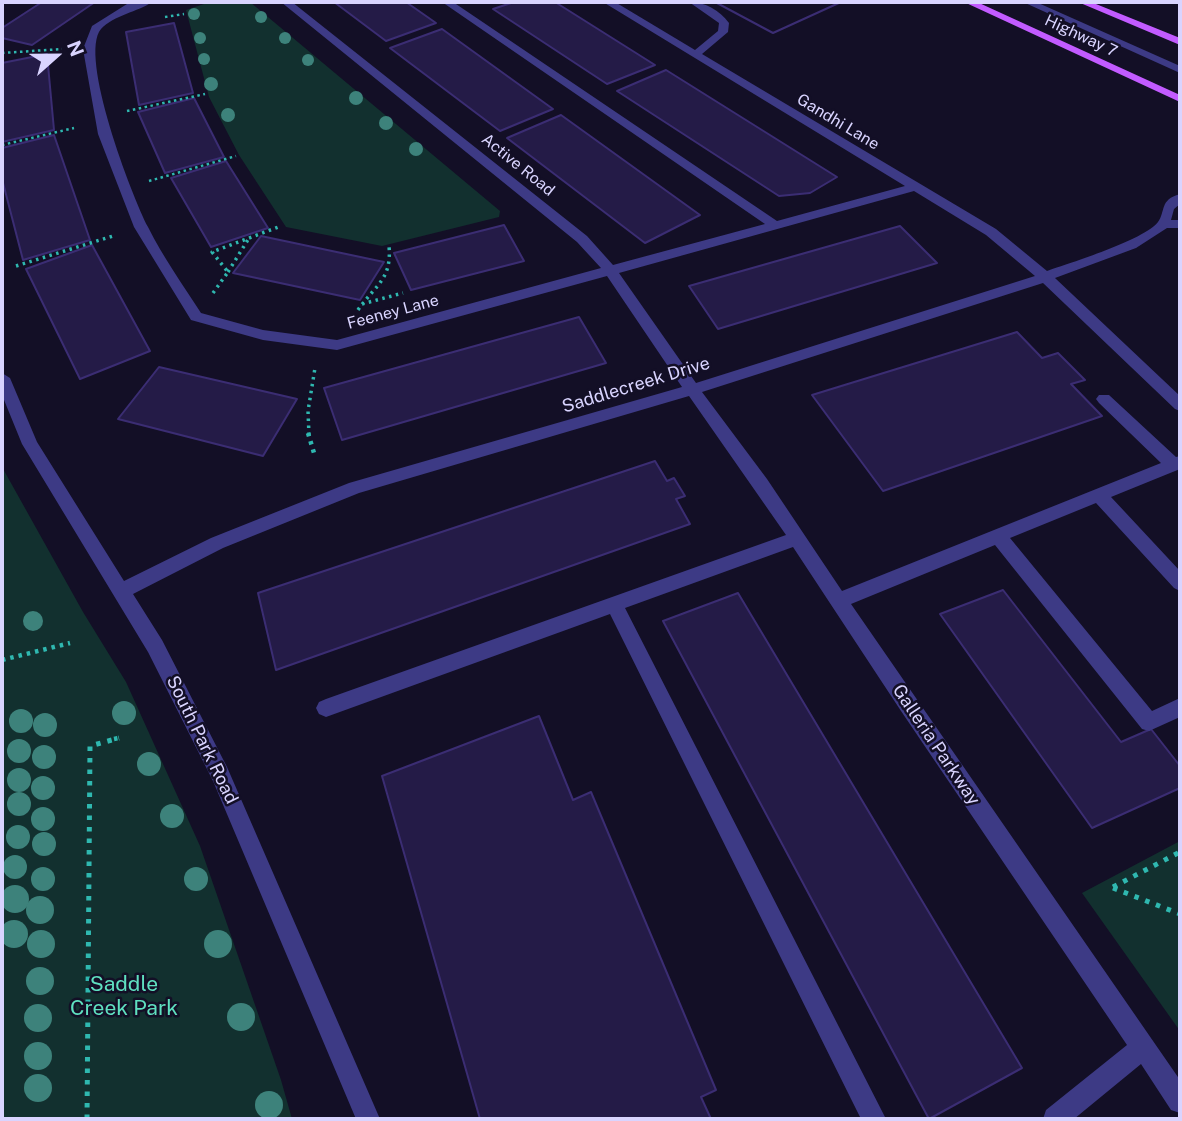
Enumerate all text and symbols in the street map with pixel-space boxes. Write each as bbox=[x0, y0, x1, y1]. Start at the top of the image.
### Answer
street label: Highway 7 bbox=[1042, 11, 1120, 61]
north arrow bbox=[21, 21, 91, 91]
text: N bbox=[63, 38, 89, 59]
street label: Gandhi Lane bbox=[793, 90, 883, 154]
street label: Active Road bbox=[478, 130, 558, 200]
street label: Feeney Lane bbox=[345, 291, 441, 333]
street label: Saddlecreek Drive bbox=[560, 352, 712, 418]
street label: South Park Road bbox=[162, 672, 242, 808]
street label: Galleria Parkway bbox=[888, 680, 984, 810]
park label: Saddle Creek Park bbox=[70, 972, 178, 1022]

